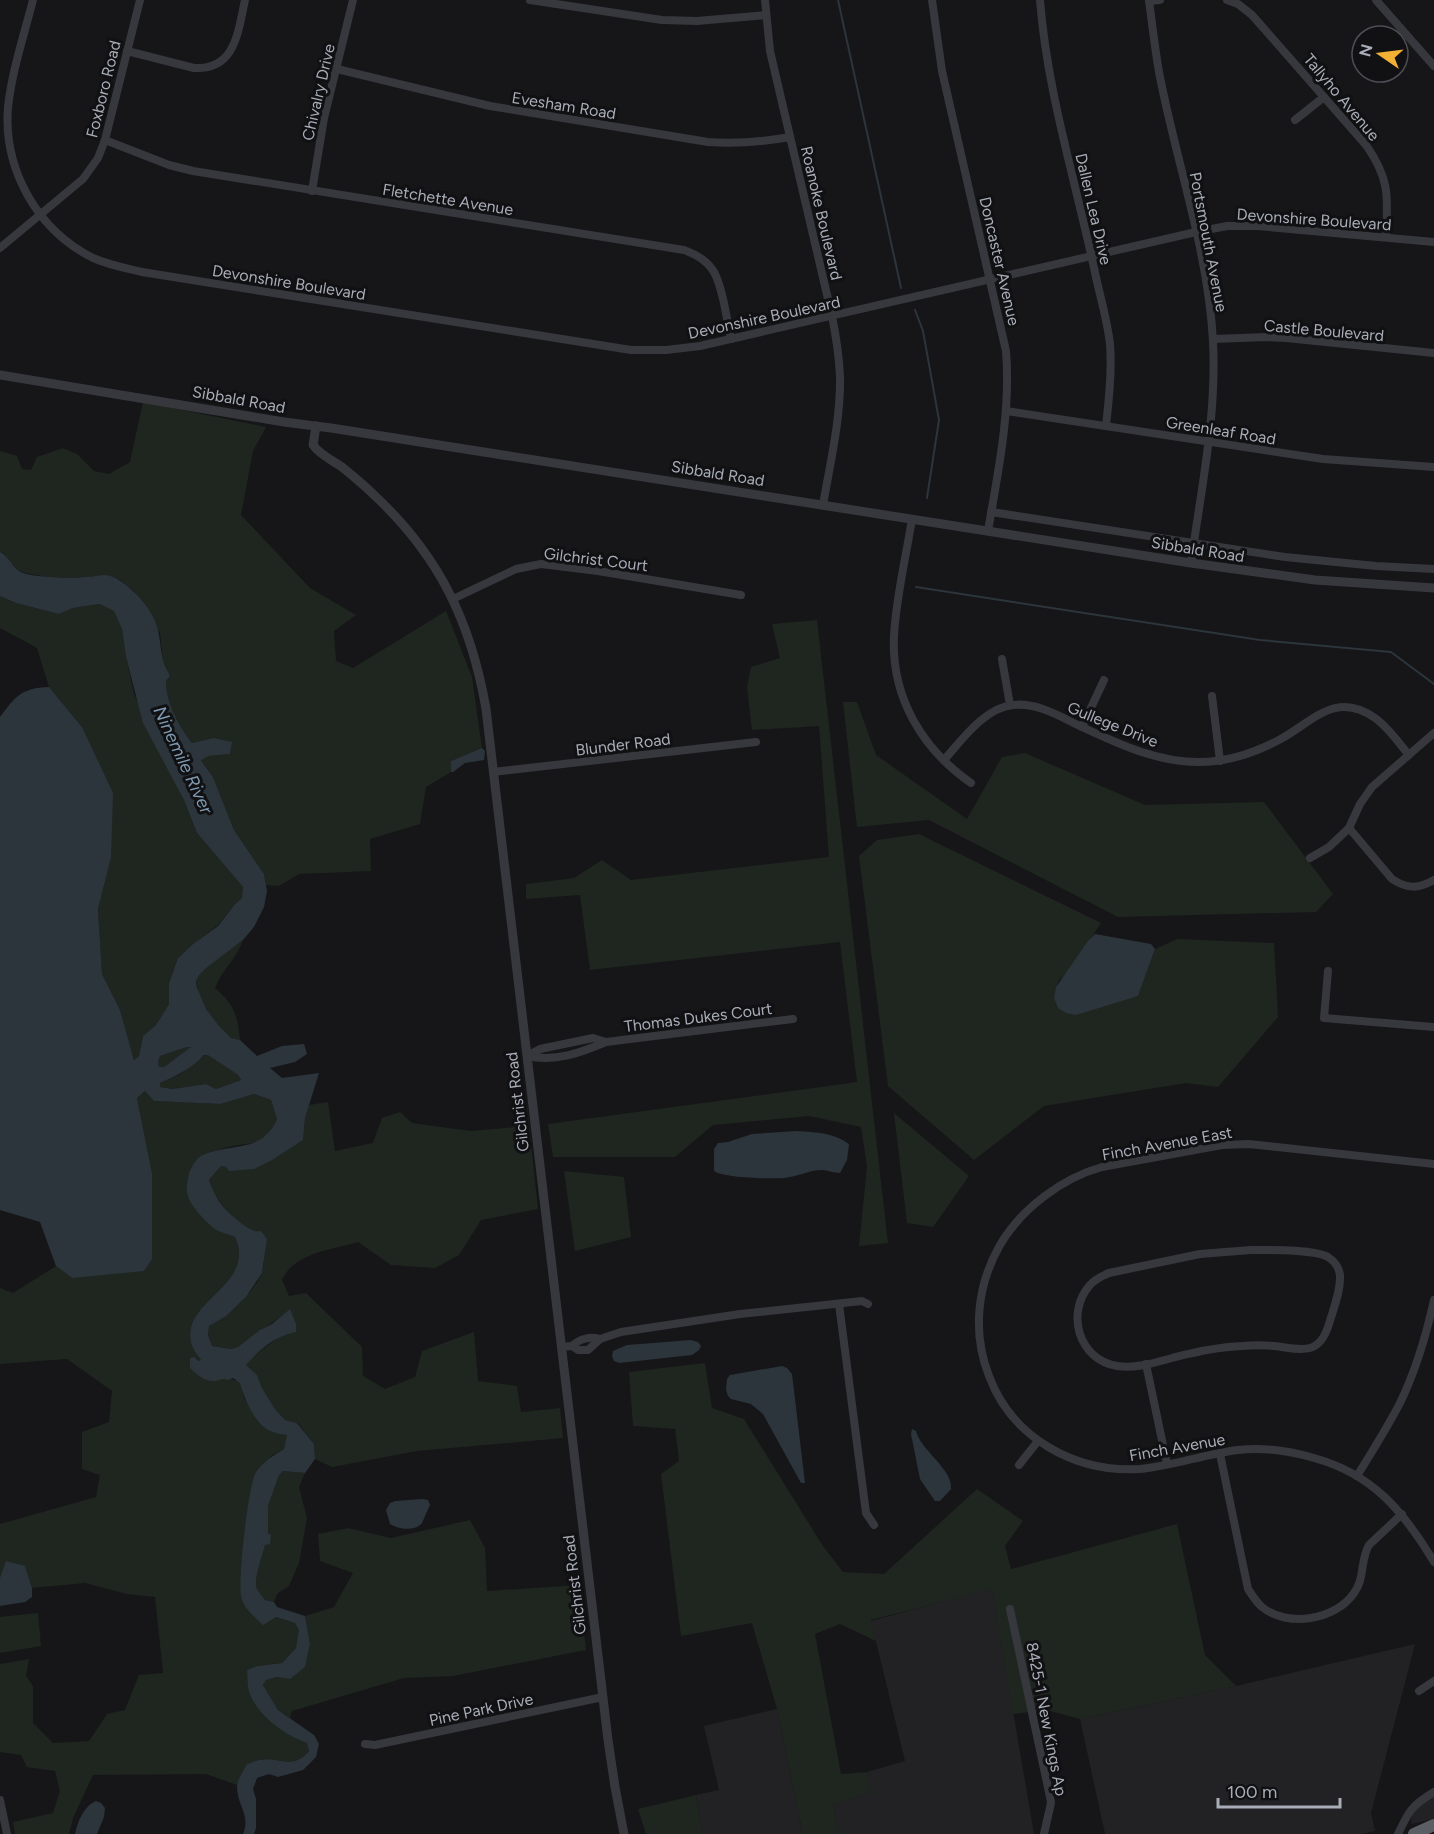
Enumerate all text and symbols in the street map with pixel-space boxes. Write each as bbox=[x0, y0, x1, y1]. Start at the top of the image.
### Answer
north arrow bbox=[1350, 24, 1410, 84]
street label: Foxboro Road bbox=[82, 39, 125, 140]
street label: Chivalry Drive bbox=[298, 42, 339, 142]
text: N bbox=[1355, 42, 1377, 59]
street label: Tallyho Avenue bbox=[1300, 50, 1384, 145]
street label: Evesham Road bbox=[510, 88, 617, 123]
street label: Roanoke Boulevard bbox=[797, 144, 846, 282]
street label: Dallen Lea Drive bbox=[1071, 151, 1116, 267]
street label: Portsmouth Avenue bbox=[1186, 171, 1231, 314]
street label: Fletchette Avenue bbox=[381, 180, 515, 219]
street label: Doncaster Avenue bbox=[975, 195, 1024, 328]
street label: Devonshire Boulevard bbox=[1236, 205, 1392, 234]
street label: Devonshire Boulevard bbox=[211, 261, 367, 304]
street label: Devonshire Boulevard bbox=[686, 292, 842, 343]
street label: Castle Boulevard bbox=[1263, 316, 1385, 345]
street label: Sibbald Road bbox=[191, 382, 287, 417]
street label: Greenleaf Road bbox=[1165, 412, 1277, 449]
street label: Sibbald Road bbox=[670, 457, 766, 490]
street label: Sibbald Road bbox=[1150, 533, 1246, 566]
street label: Gilchrist Court bbox=[543, 544, 649, 575]
street label: Gullege Drive bbox=[1065, 698, 1161, 751]
water label: Ninemile River bbox=[148, 703, 218, 818]
street label: Blunder Road bbox=[575, 729, 672, 760]
street label: Thomas Dukes Court bbox=[623, 999, 773, 1036]
street label: Gilchrist Road bbox=[502, 1051, 533, 1153]
street label: Finch Avenue East bbox=[1100, 1123, 1234, 1164]
street label: Finch Avenue bbox=[1128, 1430, 1227, 1465]
street label: Gilchrist Road bbox=[559, 1534, 590, 1636]
street label: 8425-1 New Kings Ap bbox=[1022, 1641, 1071, 1797]
street label: Pine Park Drive bbox=[427, 1689, 535, 1730]
scale bar bbox=[1218, 1771, 1340, 1809]
text: 100 m bbox=[1227, 1781, 1277, 1803]

